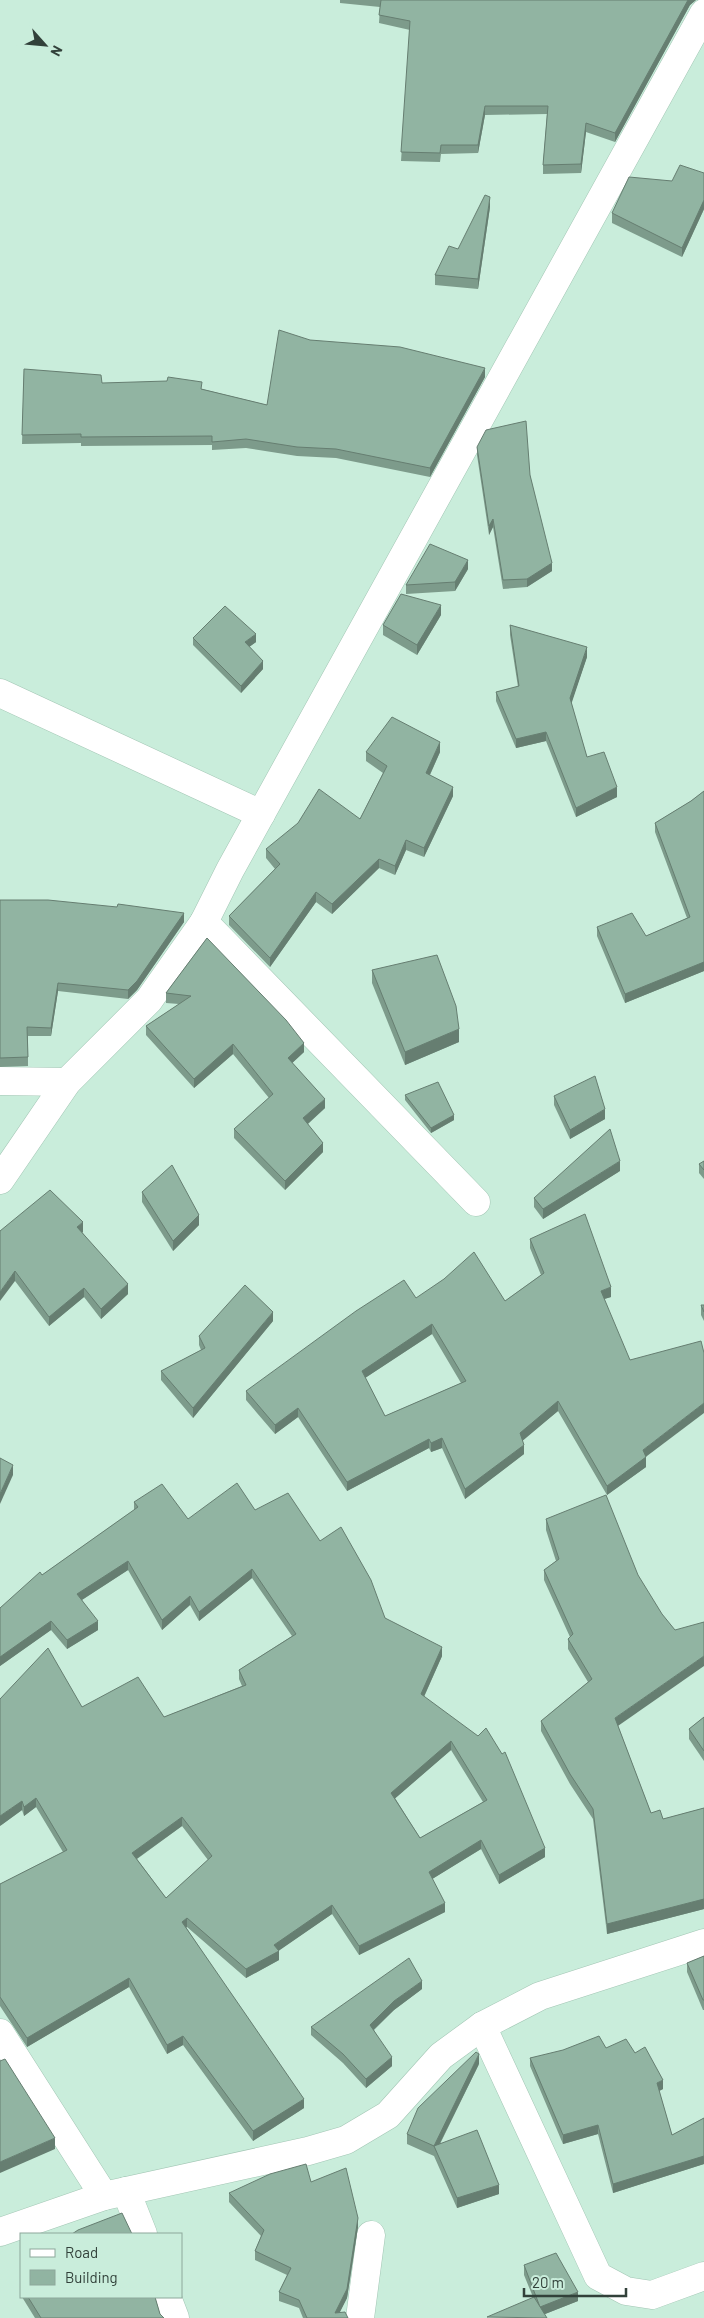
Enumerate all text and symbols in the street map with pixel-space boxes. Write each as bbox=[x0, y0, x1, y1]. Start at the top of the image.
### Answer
north arrow bbox=[20, 20, 70, 70]
text: N bbox=[47, 43, 67, 59]
legend bbox=[20, 2233, 182, 2298]
text: Road bbox=[65, 2243, 98, 2261]
scale bar bbox=[524, 2266, 626, 2298]
text: Building bbox=[65, 2268, 118, 2286]
text: 20 m bbox=[532, 2273, 564, 2291]

